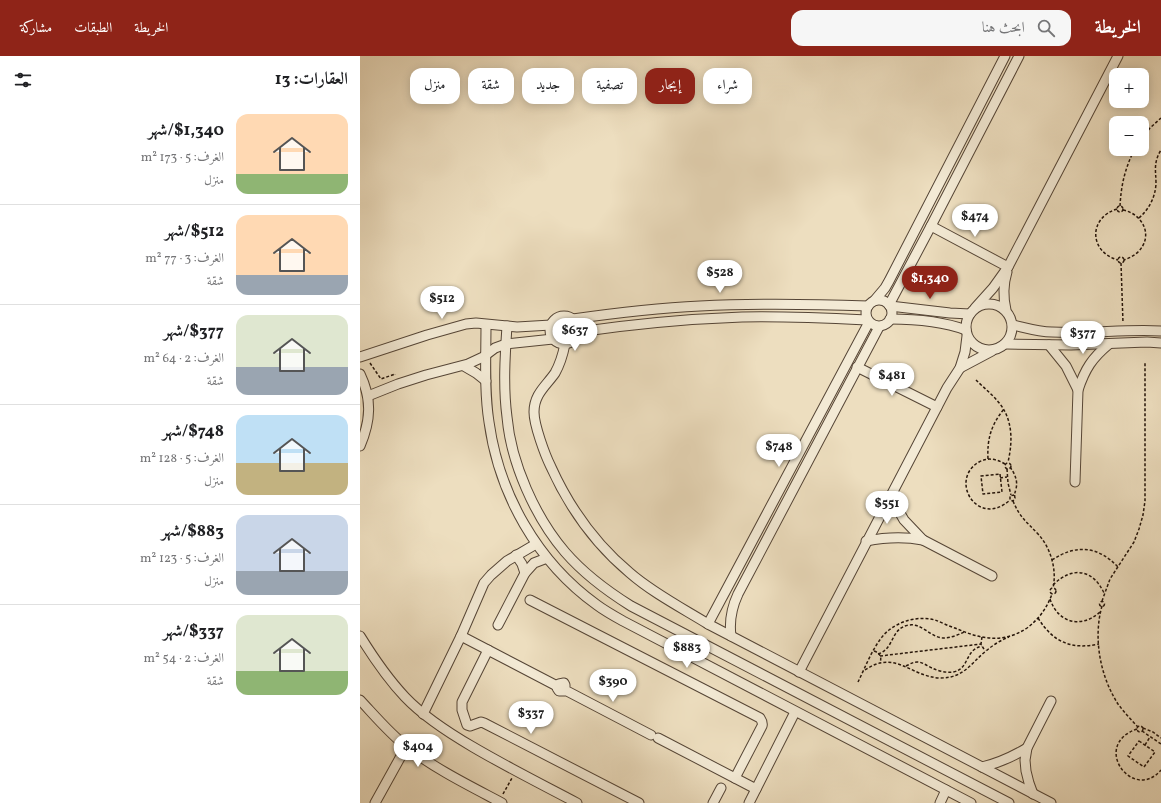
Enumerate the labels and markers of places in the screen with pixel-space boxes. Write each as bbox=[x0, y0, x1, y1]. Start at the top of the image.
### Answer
pin: $474 bbox=[951, 204, 999, 238]
pin: $528 bbox=[696, 260, 744, 294]
pin: $1,340 bbox=[897, 266, 963, 300]
pin: $512 bbox=[418, 286, 466, 320]
pin: $637 bbox=[551, 318, 599, 352]
pin: $377 bbox=[1059, 321, 1107, 355]
pin: $481 bbox=[868, 363, 916, 397]
pin: $748 bbox=[755, 434, 803, 468]
pin: $551 bbox=[863, 491, 911, 525]
pin: $883 bbox=[663, 635, 711, 669]
pin: $390 bbox=[589, 669, 637, 703]
pin: $337 bbox=[507, 701, 555, 735]
pin: $404 bbox=[394, 734, 442, 768]

